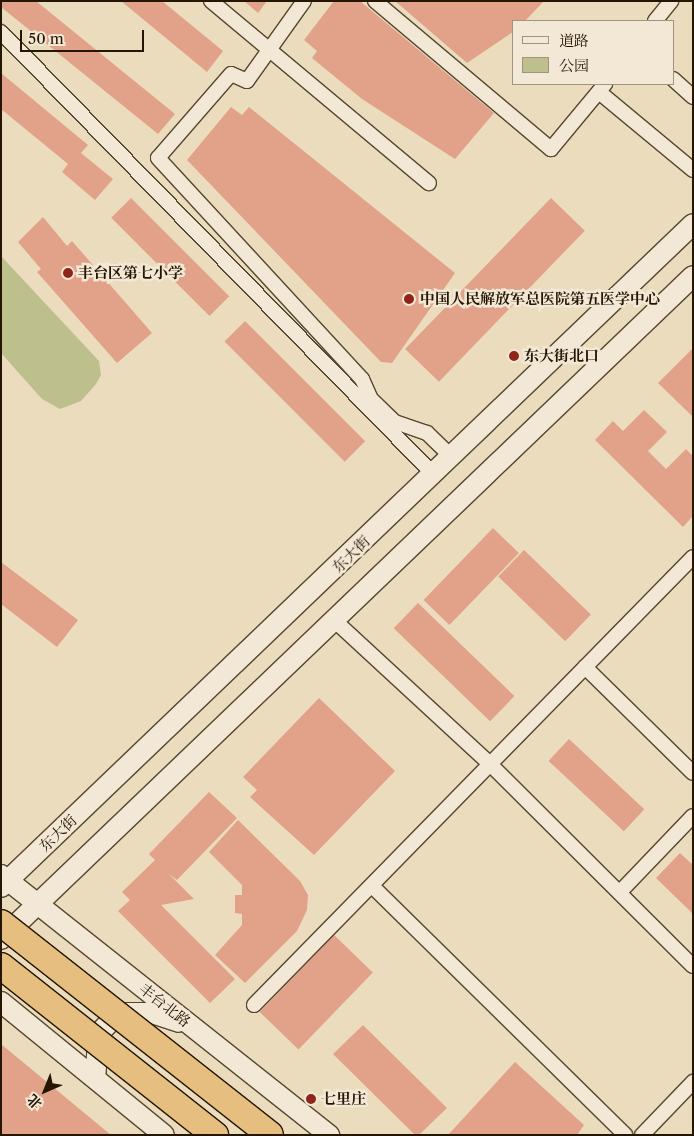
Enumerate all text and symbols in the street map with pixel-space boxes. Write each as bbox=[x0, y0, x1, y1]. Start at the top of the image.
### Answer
scale bar bbox=[22, 20, 146, 52]
legend bbox=[512, 20, 674, 85]
text: 50 m bbox=[28, 29, 64, 48]
text: 道路 bbox=[559, 31, 589, 50]
text: 公园 bbox=[559, 56, 589, 75]
place label: 丰台区第七小学 bbox=[78, 264, 183, 282]
marker: 丰台区第七小学 bbox=[62, 267, 74, 279]
place label: 中国人民解放军总医院第五医学中心 bbox=[420, 290, 660, 308]
marker: 中国人民解放军总医院第五医学中心 bbox=[402, 292, 416, 306]
place label: 东大街北口 bbox=[524, 347, 599, 365]
marker: 东大街北口 bbox=[508, 350, 520, 362]
street label: 东大街 bbox=[329, 532, 373, 576]
street label: 东大街 bbox=[36, 811, 80, 855]
street label: 丰台北路 bbox=[136, 979, 194, 1031]
north arrow bbox=[20, 1066, 70, 1116]
text: 北 bbox=[23, 1090, 46, 1113]
place label: 七里庄 bbox=[321, 1090, 366, 1108]
marker: 七里庄 bbox=[305, 1093, 317, 1105]

